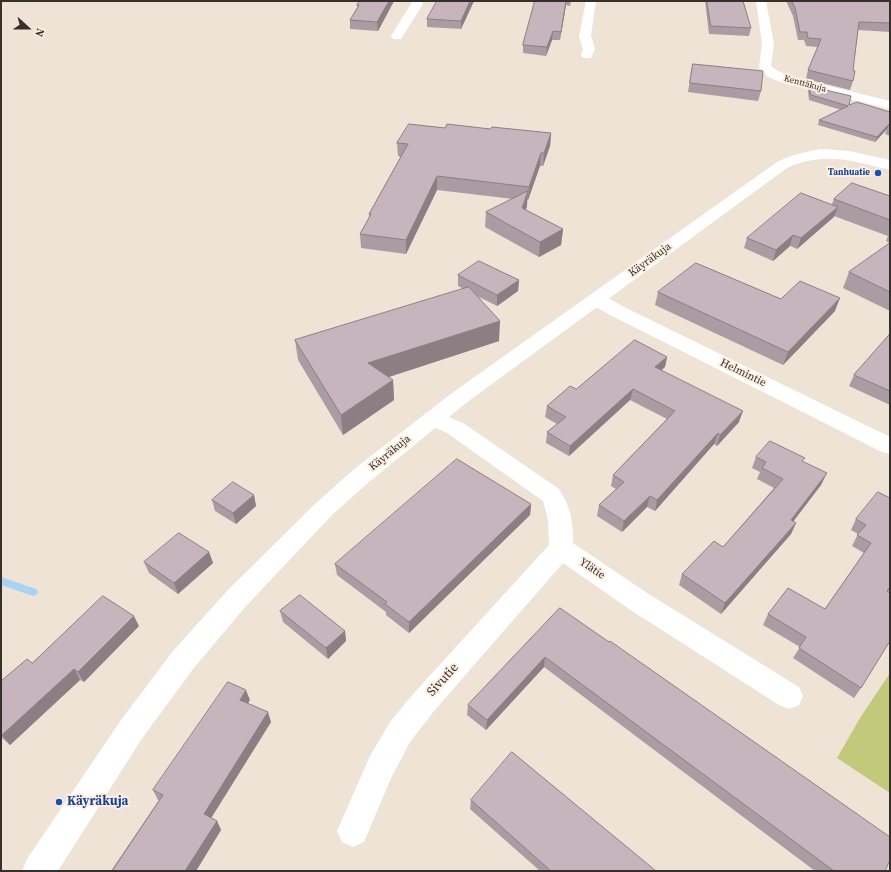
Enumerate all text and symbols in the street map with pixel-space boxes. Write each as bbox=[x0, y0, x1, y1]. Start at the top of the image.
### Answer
north arrow bbox=[8, 8, 48, 48]
text: N bbox=[31, 26, 48, 39]
street label: Kenttäkuja bbox=[783, 73, 827, 95]
place label: Tanhuatie bbox=[828, 168, 870, 178]
marker: Tanhuatie bbox=[873, 168, 883, 178]
street label: Käyräkuja bbox=[626, 240, 674, 280]
street label: Helmintie bbox=[718, 356, 768, 390]
street label: Käyräkuja bbox=[367, 432, 413, 474]
street label: Ylätie bbox=[577, 556, 607, 582]
street label: Sivutie bbox=[424, 660, 462, 700]
place label: Käyräkuja bbox=[67, 794, 128, 810]
marker: Käyräkuja bbox=[54, 797, 64, 807]

